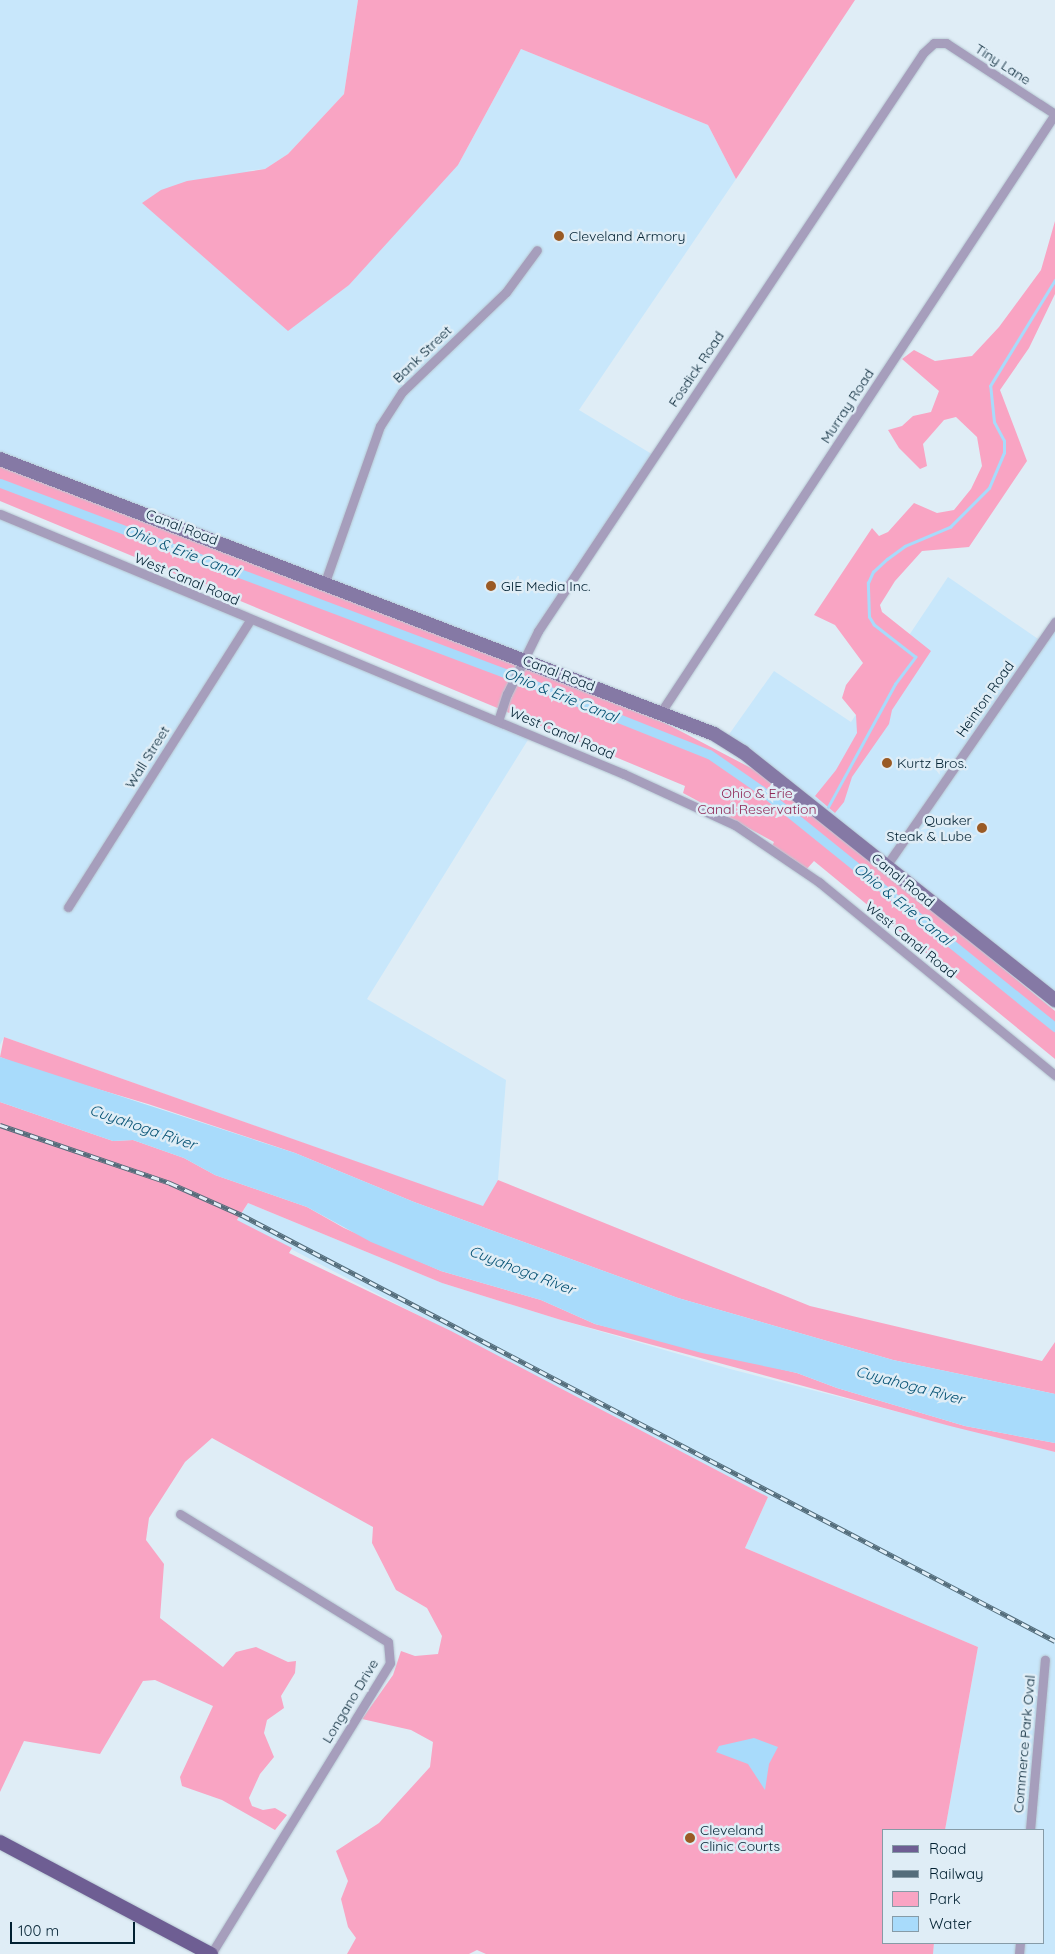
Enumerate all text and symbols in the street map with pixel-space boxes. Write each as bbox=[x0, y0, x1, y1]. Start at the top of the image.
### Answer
street label: Tiny Lane bbox=[972, 40, 1034, 88]
place label: Cleveland Armory bbox=[569, 228, 685, 244]
marker: Cleveland Armory bbox=[553, 230, 565, 242]
street label: Bank Street bbox=[389, 322, 455, 386]
street label: Fosdick Road bbox=[665, 328, 727, 410]
street label: Murray Road bbox=[817, 366, 877, 446]
street label: Canal Road bbox=[144, 506, 220, 548]
water label: Ohio & Erie Canal bbox=[122, 521, 242, 581]
street label: West Canal Road bbox=[132, 549, 242, 609]
place label: GIE Media Inc. bbox=[501, 578, 591, 594]
marker: GIE Media Inc. bbox=[485, 580, 497, 592]
street label: Canal Road bbox=[521, 652, 597, 694]
street label: Heinton Road bbox=[953, 658, 1017, 740]
water label: Ohio & Erie Canal bbox=[502, 664, 620, 726]
street label: West Canal Road bbox=[507, 703, 617, 763]
street label: Wall Street bbox=[121, 723, 173, 791]
place label: Kurtz Bros. bbox=[897, 755, 967, 771]
marker: Kurtz Bros. bbox=[881, 757, 893, 769]
park label: Ohio & Erie Canal Reservation bbox=[697, 785, 817, 818]
place label: Quaker Steak & Lube bbox=[887, 812, 972, 844]
marker: Quaker Steak & Lube bbox=[976, 822, 988, 834]
street label: Canal Road bbox=[868, 850, 938, 910]
water label: Ohio & Erie Canal bbox=[850, 859, 956, 949]
street label: West Canal Road bbox=[862, 898, 960, 982]
water label: Cuyahoga River bbox=[87, 1100, 199, 1154]
water label: Cuyahoga River bbox=[467, 1242, 577, 1298]
water label: Cuyahoga River bbox=[854, 1362, 966, 1408]
street label: Longano Drive bbox=[318, 1656, 382, 1746]
street label: Commerce Park Oval bbox=[1010, 1674, 1038, 1814]
place label: Cleveland Clinic Courts bbox=[700, 1822, 780, 1854]
legend bbox=[882, 1829, 1045, 1944]
marker: Cleveland Clinic Courts bbox=[684, 1832, 696, 1844]
text: Road bbox=[929, 1839, 966, 1858]
text: Railway bbox=[929, 1864, 984, 1883]
text: Park bbox=[929, 1889, 961, 1908]
scale bar bbox=[12, 1912, 138, 1944]
text: Water bbox=[929, 1914, 972, 1933]
text: 100 m bbox=[18, 1921, 59, 1940]

